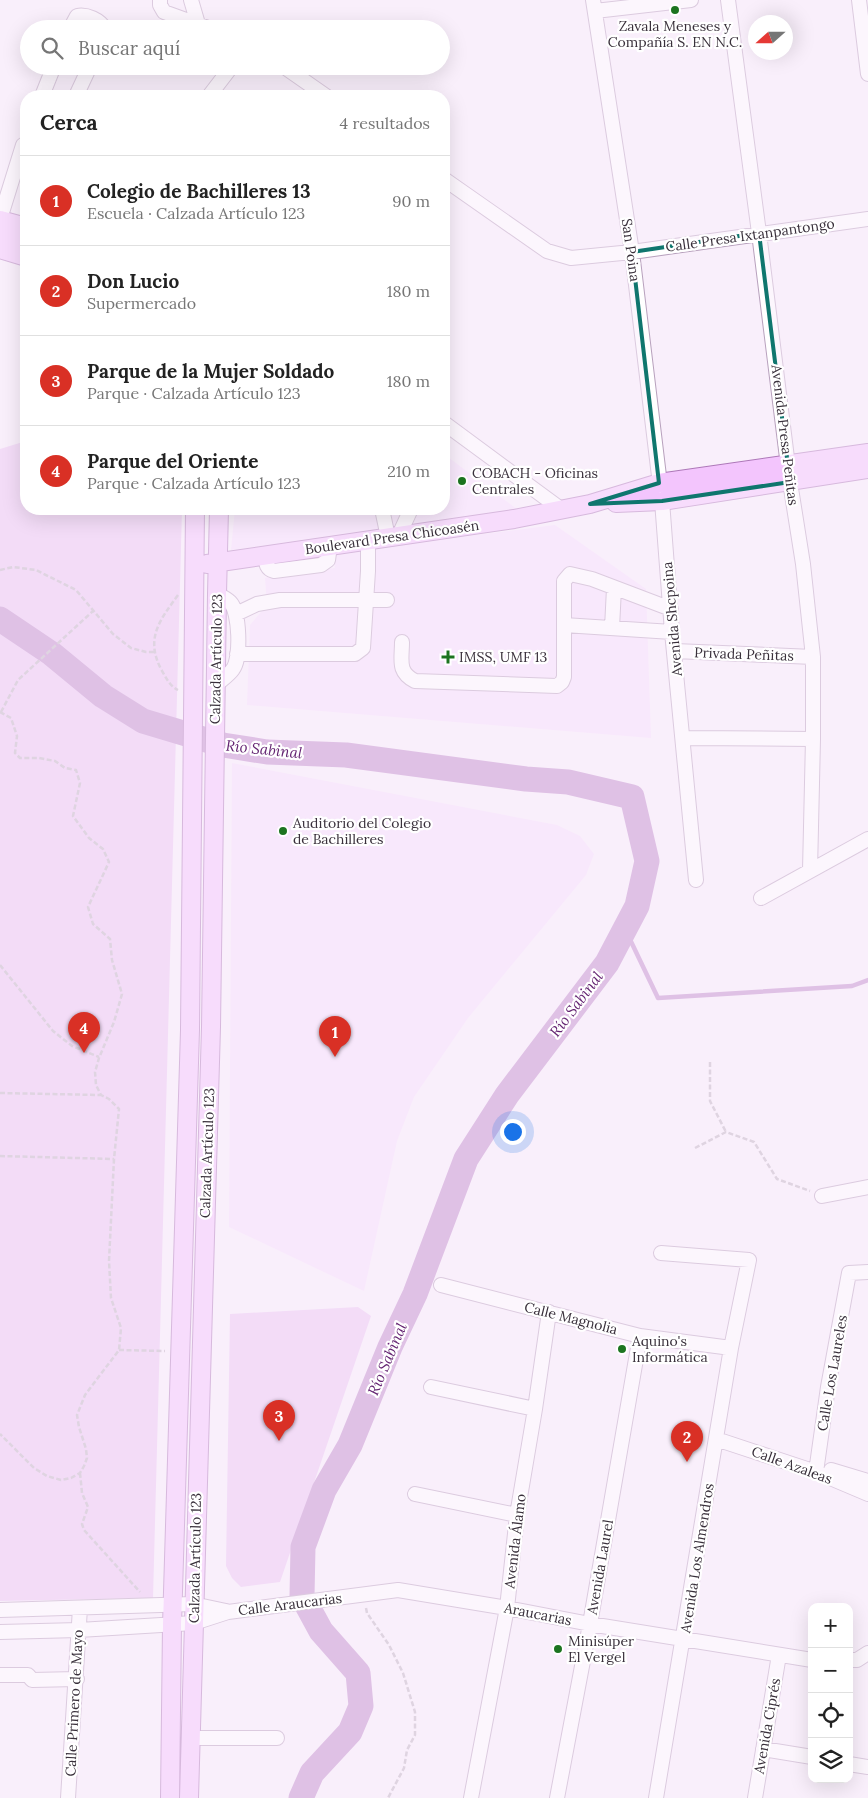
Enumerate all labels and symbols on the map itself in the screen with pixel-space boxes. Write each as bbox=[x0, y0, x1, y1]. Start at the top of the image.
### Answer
marker: Zavala Meneses y Compañía S. EN N.C. bbox=[669, 4, 681, 16]
north arrow bbox=[748, 15, 793, 60]
place label: Zavala Meneses y Compañía S. EN N.C. bbox=[608, 17, 742, 51]
street label: Calle Presa Ixtanpantongo bbox=[664, 214, 836, 256]
street label: San Poina bbox=[618, 217, 644, 283]
street label: Avenida Presa Peñitas bbox=[767, 362, 803, 507]
place label: COBACH - Oficinas Centrales bbox=[472, 464, 598, 498]
marker: COBACH - Oficinas Centrales bbox=[456, 475, 468, 487]
street label: Boulevard Presa Chicoasén bbox=[304, 516, 481, 558]
street label: Avenida Shcpoina bbox=[658, 561, 686, 678]
street label: Calzada Artículo 123 bbox=[206, 593, 226, 724]
street label: Privada Peñitas bbox=[694, 643, 794, 665]
place label: IMSS, UMF 13 bbox=[459, 648, 547, 666]
marker: IMSS, UMF 13 bbox=[441, 650, 455, 664]
water label: Río Sabinal bbox=[225, 736, 304, 763]
place label: Auditorio del Colegio de Bachilleres bbox=[292, 814, 431, 848]
marker: Auditorio del Colegio de Bachilleres bbox=[277, 825, 289, 837]
water label: Río Sabinal bbox=[545, 967, 607, 1040]
pin: 4 bbox=[68, 1012, 100, 1053]
pin: 1 bbox=[319, 1016, 351, 1057]
street label: Calzada Artículo 123 bbox=[196, 1087, 218, 1219]
your location bbox=[500, 1119, 526, 1145]
street label: Calle Magnolia bbox=[523, 1298, 619, 1338]
street label: Calle Los Laureles bbox=[813, 1313, 851, 1433]
water label: Río Sabinal bbox=[363, 1319, 411, 1398]
place label: Aquino's Informática bbox=[631, 1332, 708, 1366]
marker: Aquino's Informática bbox=[616, 1343, 628, 1355]
pin: 3 bbox=[263, 1400, 295, 1441]
pin: 2 bbox=[671, 1421, 703, 1462]
street label: Calle Azaleas bbox=[749, 1442, 835, 1488]
street label: Avenida Los Almendros bbox=[676, 1482, 718, 1635]
street label: Calzada Artículo 123 bbox=[185, 1492, 205, 1623]
street label: Avenida Álamo bbox=[500, 1493, 530, 1590]
street label: Avenida Laurel bbox=[583, 1518, 617, 1617]
street label: Calle Araucarias bbox=[237, 1589, 343, 1619]
street label: Araucarias bbox=[502, 1598, 573, 1629]
street label: Calle Primero de Mayo bbox=[61, 1629, 87, 1777]
place label: Minisúper El Vergel bbox=[568, 1632, 634, 1666]
marker: Minisúper El Vergel bbox=[552, 1643, 564, 1655]
street label: Avenida Ciprés bbox=[750, 1677, 784, 1776]

